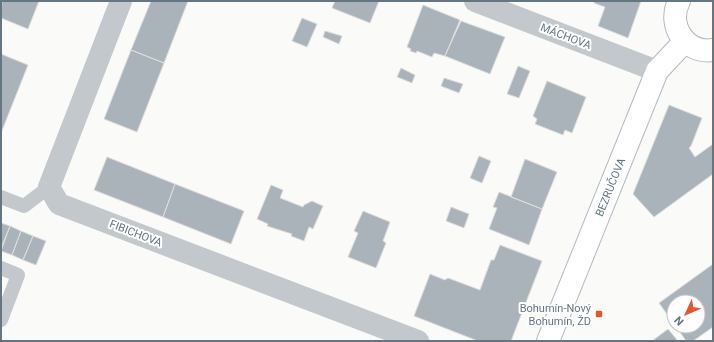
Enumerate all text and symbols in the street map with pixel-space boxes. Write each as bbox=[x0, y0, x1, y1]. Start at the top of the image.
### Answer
street label: MÁCHOVA bbox=[539, 21, 594, 52]
street label: BEZRUČOVA bbox=[593, 155, 629, 218]
street label: FIBICHOVA bbox=[108, 218, 165, 250]
north arrow bbox=[666, 294, 706, 334]
place label: Bohumín-Nový Bohumín, ŽD bbox=[520, 302, 592, 328]
marker: Bohumín-Nový Bohumín, ŽD bbox=[594, 309, 604, 319]
text: N bbox=[672, 313, 687, 328]

